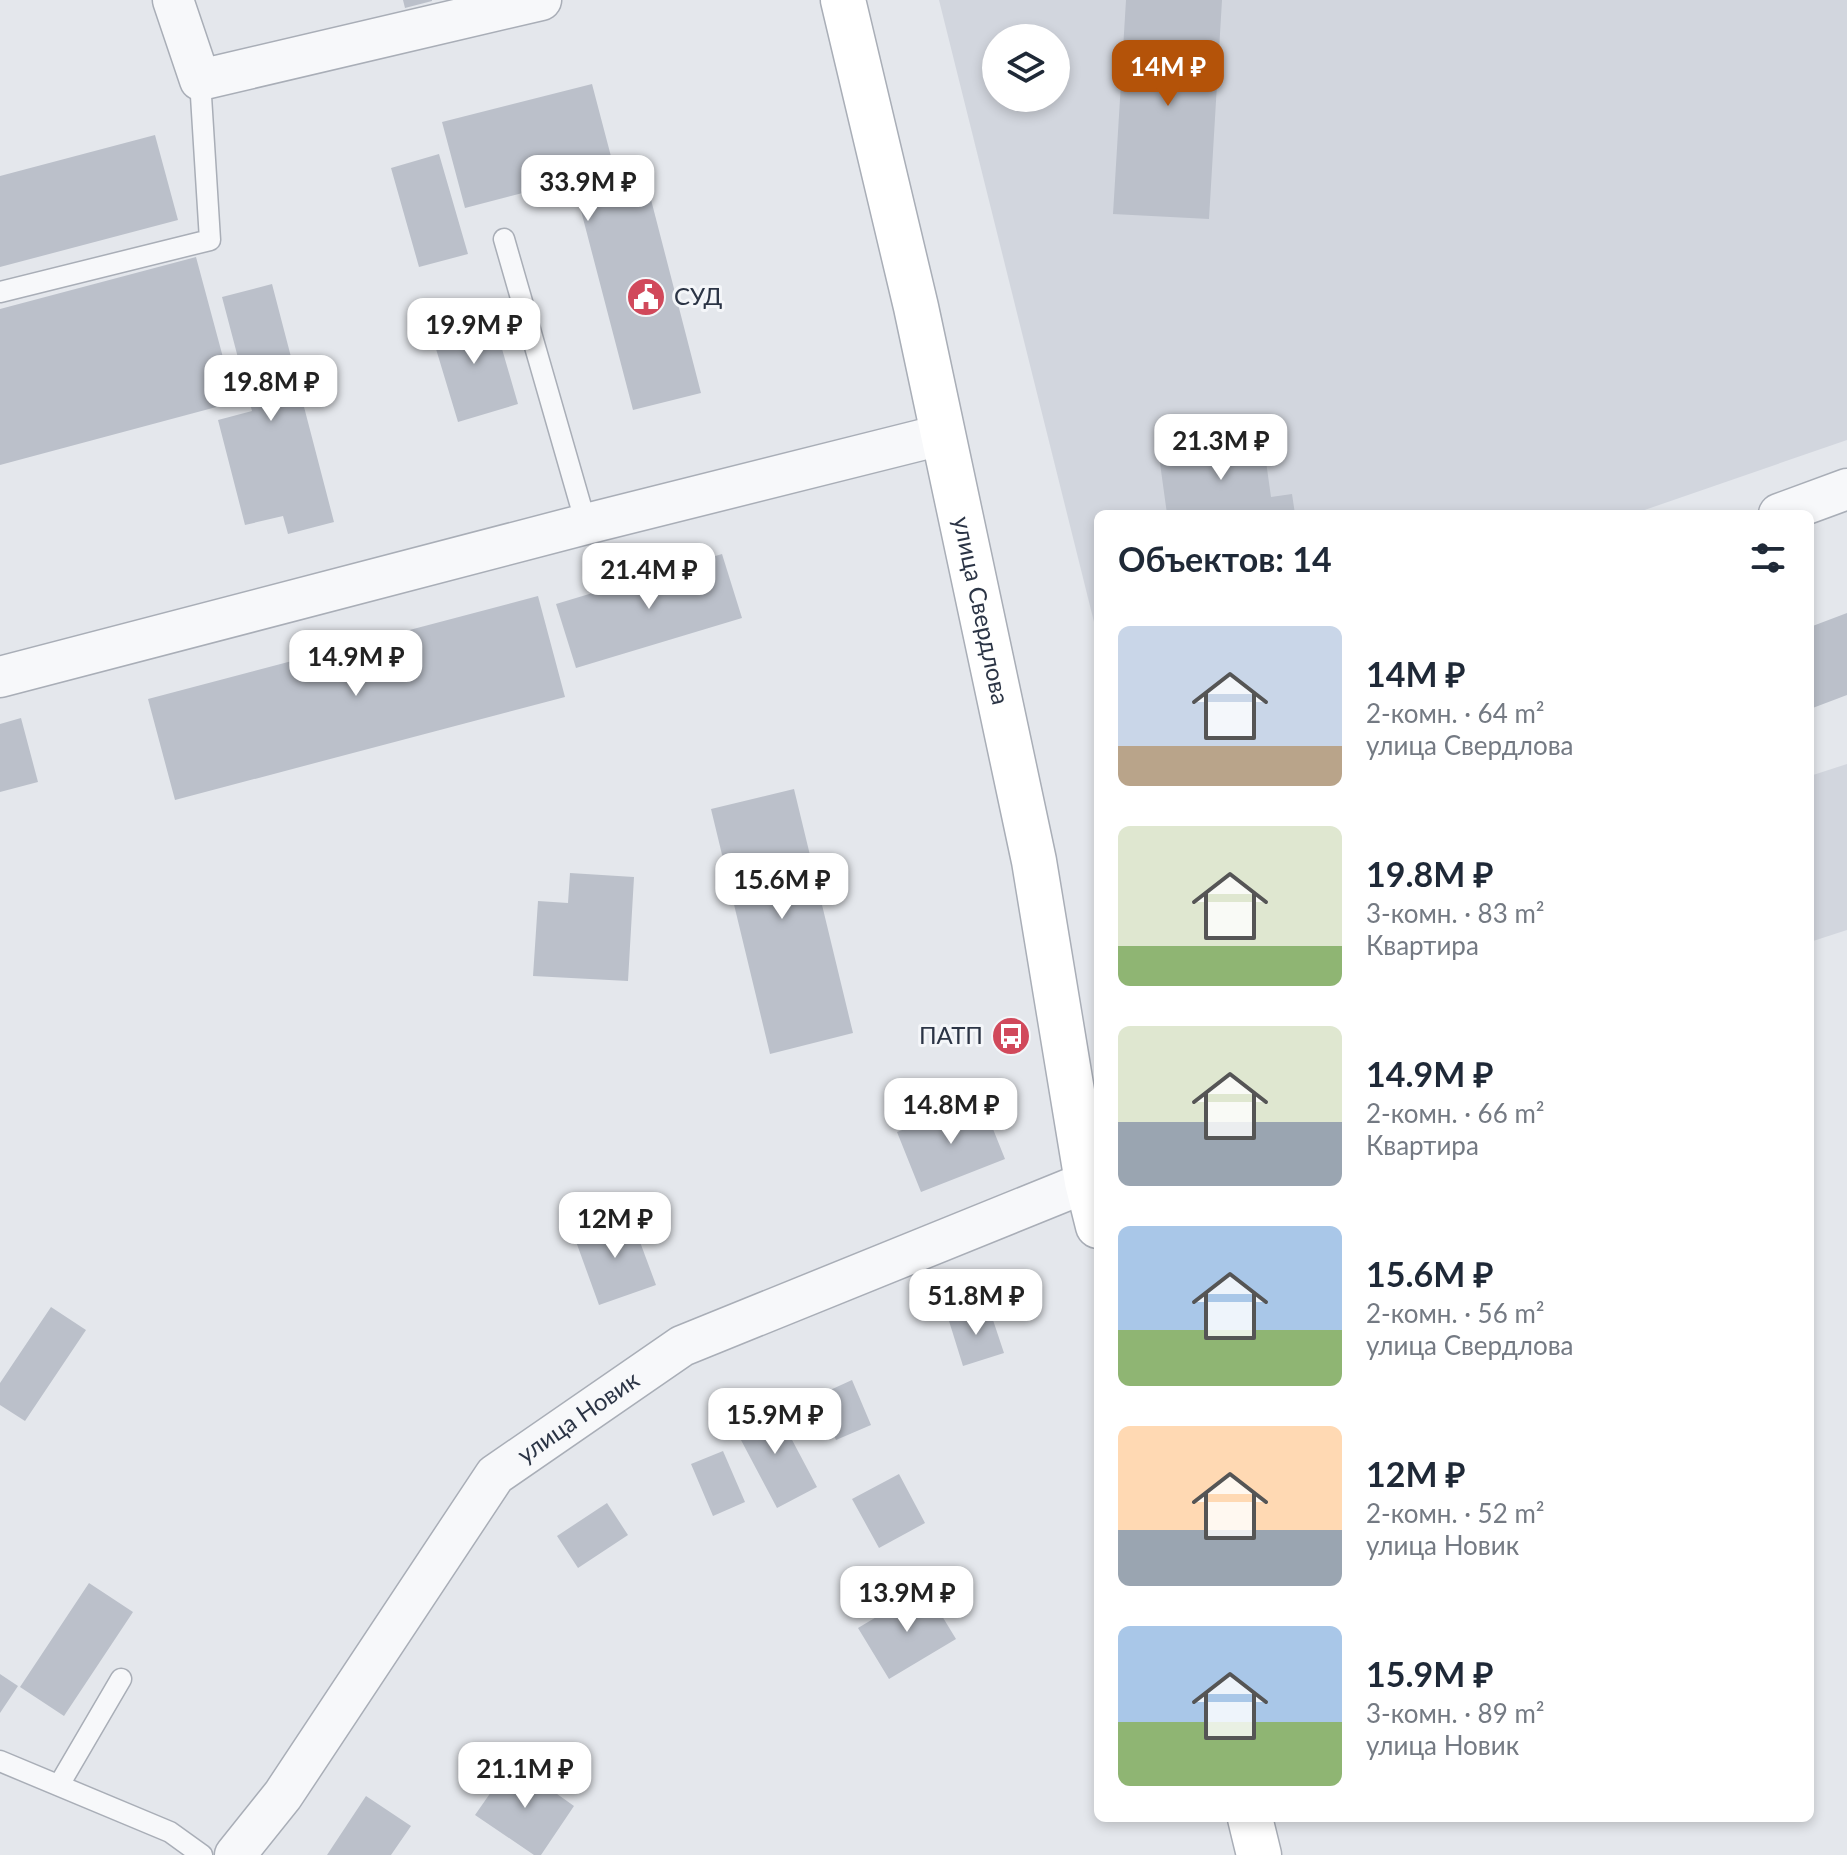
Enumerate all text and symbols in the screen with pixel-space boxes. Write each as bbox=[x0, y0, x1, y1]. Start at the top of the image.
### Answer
map controls bbox=[982, 24, 1070, 112]
button: layers bbox=[982, 24, 1070, 112]
pin: 14M ₽ bbox=[1112, 40, 1224, 108]
text: 14M ₽ bbox=[1130, 50, 1206, 82]
pin: 33.9M ₽ bbox=[514, 155, 662, 223]
text: 33.9M ₽ bbox=[539, 165, 637, 197]
public building icon: СУД bbox=[625, 276, 667, 318]
place label: СУД bbox=[674, 281, 722, 310]
pin: 19.9M ₽ bbox=[400, 298, 548, 366]
text: 19.9M ₽ bbox=[425, 308, 523, 340]
pin: 19.8M ₽ bbox=[197, 355, 345, 423]
text: 19.8M ₽ bbox=[222, 365, 320, 397]
pin: 21.3M ₽ bbox=[1147, 414, 1295, 482]
text: 21.3M ₽ bbox=[1172, 424, 1270, 456]
street label: улица Свердлова bbox=[948, 514, 1016, 707]
icon: filters bbox=[1746, 536, 1790, 580]
text: Объектов: 14 bbox=[1118, 538, 1332, 579]
pin: 21.4M ₽ bbox=[575, 543, 723, 611]
text: 21.4M ₽ bbox=[600, 553, 698, 585]
pin: 14.9M ₽ bbox=[282, 630, 430, 698]
text: 14.9M ₽ bbox=[307, 640, 405, 672]
text: 14M ₽ bbox=[1366, 653, 1466, 694]
icon: home bbox=[1182, 658, 1278, 754]
text: 2-комн. · 64 m² bbox=[1366, 697, 1545, 729]
text: улица Свердлова bbox=[1366, 729, 1574, 761]
pin: 15.6M ₽ bbox=[708, 853, 856, 921]
text: 19.8M ₽ bbox=[1366, 853, 1493, 894]
icon: home bbox=[1182, 858, 1278, 954]
text: 15.6M ₽ bbox=[733, 863, 831, 895]
text: 3-комн. · 83 m² bbox=[1366, 897, 1545, 929]
text: Квартира bbox=[1366, 929, 1479, 961]
bus stop icon: ПАТП bbox=[990, 1015, 1032, 1057]
place label: ПАТП bbox=[919, 1020, 983, 1049]
text: 14.9M ₽ bbox=[1366, 1053, 1493, 1094]
icon: home bbox=[1182, 1058, 1278, 1154]
pin: 14.8M ₽ bbox=[877, 1078, 1025, 1146]
text: 14.8M ₽ bbox=[902, 1088, 1000, 1120]
text: 2-комн. · 66 m² bbox=[1366, 1097, 1545, 1129]
text: Квартира bbox=[1366, 1129, 1479, 1161]
pin: 12M ₽ bbox=[559, 1192, 671, 1260]
text: 12M ₽ bbox=[577, 1202, 653, 1234]
text: 15.6M ₽ bbox=[1366, 1253, 1493, 1294]
icon: home bbox=[1182, 1258, 1278, 1354]
pin: 51.8M ₽ bbox=[902, 1269, 1050, 1337]
text: 51.8M ₽ bbox=[927, 1279, 1025, 1311]
text: 2-комн. · 56 m² bbox=[1366, 1297, 1545, 1329]
text: улица Свердлова bbox=[1366, 1329, 1574, 1361]
street label: улица Новик bbox=[511, 1364, 644, 1468]
pin: 15.9M ₽ bbox=[701, 1388, 849, 1456]
text: 15.9M ₽ bbox=[726, 1398, 824, 1430]
text: 12M ₽ bbox=[1366, 1453, 1466, 1494]
icon: home bbox=[1182, 1458, 1278, 1554]
text: 2-комн. · 52 m² bbox=[1366, 1497, 1545, 1529]
text: улица Новик bbox=[1366, 1529, 1519, 1561]
pin: 13.9M ₽ bbox=[833, 1566, 981, 1634]
text: 13.9M ₽ bbox=[858, 1576, 956, 1608]
text: 15.9M ₽ bbox=[1366, 1653, 1493, 1694]
icon: home bbox=[1182, 1658, 1278, 1754]
text: 3-комн. · 89 m² bbox=[1366, 1697, 1545, 1729]
text: улица Новик bbox=[1366, 1729, 1519, 1761]
pin: 21.1M ₽ bbox=[451, 1742, 599, 1810]
text: 21.1M ₽ bbox=[476, 1752, 574, 1784]

